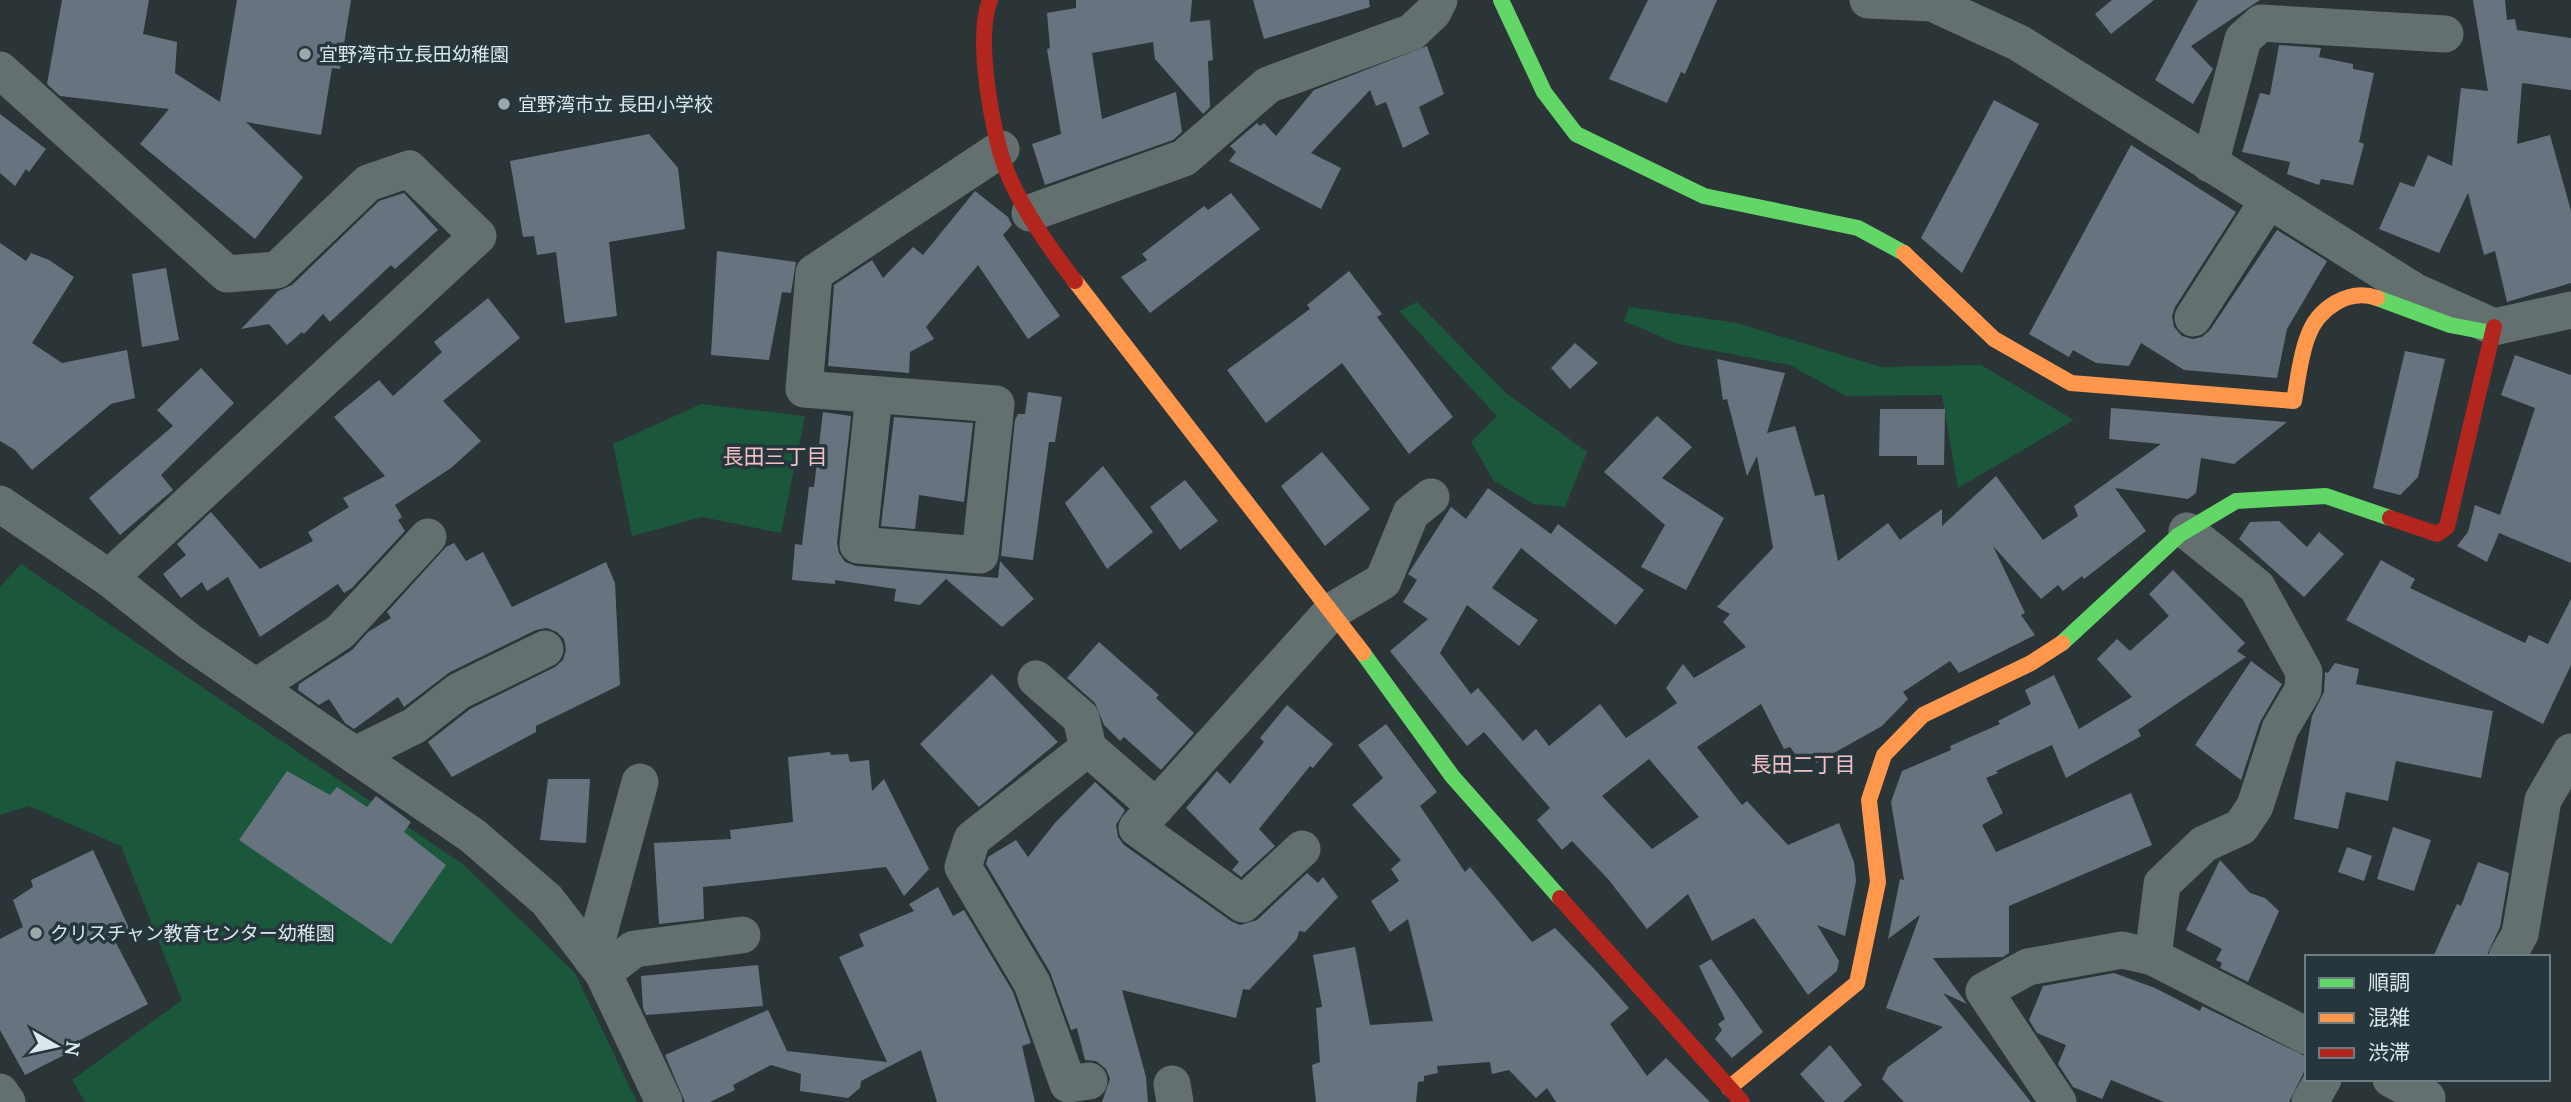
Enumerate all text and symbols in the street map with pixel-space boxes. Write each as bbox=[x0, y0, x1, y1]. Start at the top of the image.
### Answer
place label: 宜野湾市立長田幼稚園 bbox=[319, 42, 509, 66]
marker: 宜野湾市立長田幼稚園 bbox=[297, 46, 313, 62]
place label: 宜野湾市立 長田小学校 bbox=[518, 92, 713, 116]
marker: 宜野湾市立 長田小学校 bbox=[496, 96, 512, 112]
district label: 長田三丁目 bbox=[723, 443, 828, 470]
district label: 長田二丁目 bbox=[1751, 751, 1856, 778]
place label: クリスチャン教育センター幼稚園 bbox=[50, 921, 335, 945]
marker: クリスチャン教育センター幼稚園 bbox=[28, 925, 44, 941]
legend bbox=[2305, 955, 2550, 1081]
text: 順調 bbox=[2368, 969, 2410, 996]
text: 混雑 bbox=[2368, 1004, 2410, 1031]
north arrow bbox=[21, 1011, 91, 1081]
text: 渋滞 bbox=[2368, 1039, 2410, 1066]
text: N bbox=[60, 1040, 86, 1058]

